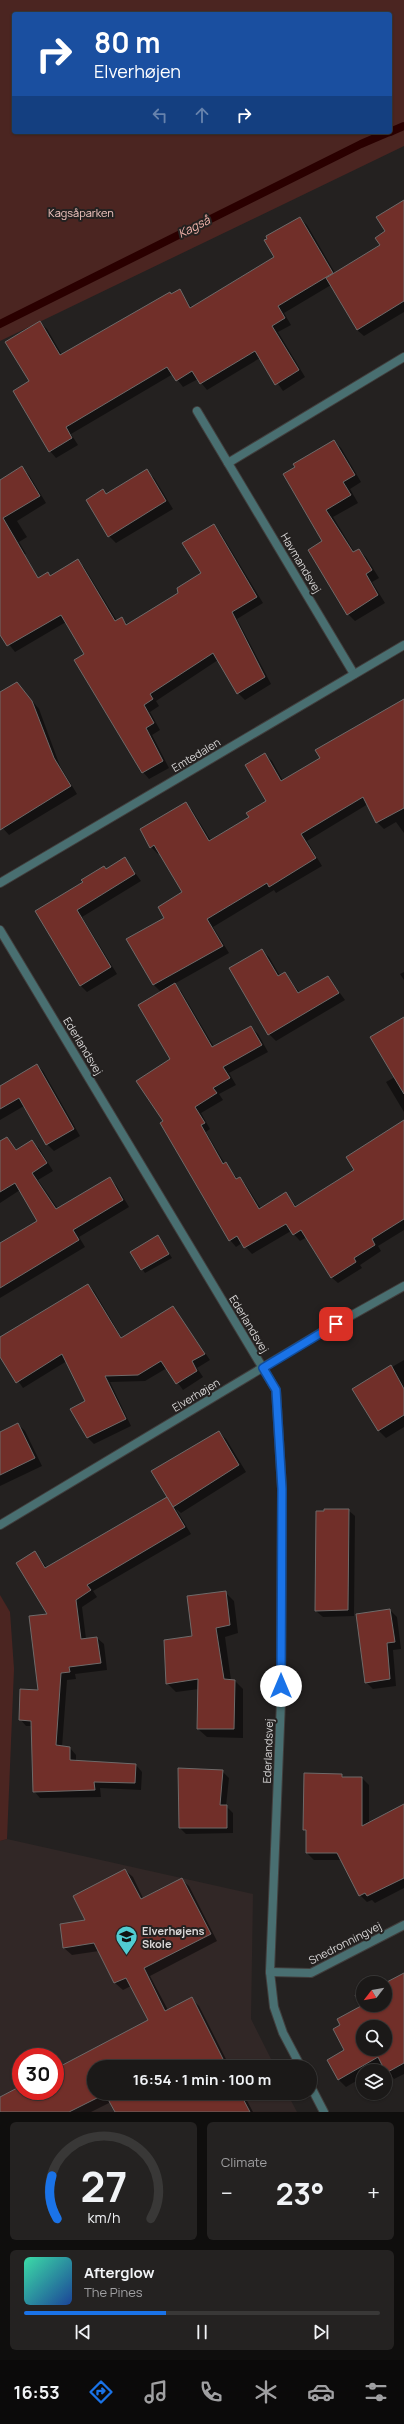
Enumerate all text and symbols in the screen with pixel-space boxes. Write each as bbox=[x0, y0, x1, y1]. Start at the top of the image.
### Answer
text: 80 m bbox=[94, 23, 160, 61]
icon: right bbox=[28, 28, 80, 80]
text: Elverhøjen bbox=[94, 59, 181, 83]
icon: left bbox=[149, 104, 171, 126]
icon: ahead bbox=[191, 104, 213, 126]
icon: right bbox=[233, 104, 255, 126]
park label: Kagsåparken bbox=[48, 205, 114, 220]
water label: Kagså bbox=[175, 211, 214, 242]
street label: Havmandsvej bbox=[278, 530, 325, 596]
street label: Emtedalen bbox=[169, 734, 223, 775]
street label: Ederlandsvej bbox=[60, 1014, 107, 1077]
street label: Ederlandsvej bbox=[226, 1292, 273, 1355]
pin bbox=[319, 1307, 353, 1341]
icon: arrive bbox=[325, 1313, 347, 1335]
street label: Elverhøjen bbox=[169, 1374, 222, 1415]
position arrow bbox=[260, 1665, 302, 1707]
street label: Ederlandsvej bbox=[259, 1718, 276, 1784]
street label: Snedronningvej bbox=[306, 1918, 384, 1967]
place label: Elverhøjens Skole bbox=[142, 1923, 205, 1951]
school or university icon: Elverhøjens Skole bbox=[113, 1924, 139, 1957]
north arrow bbox=[356, 1976, 392, 2012]
map controls bbox=[356, 1976, 392, 2100]
button: search bbox=[356, 2020, 392, 2056]
speed limit sign: 30 bbox=[12, 2048, 64, 2100]
button: layers bbox=[356, 2064, 392, 2100]
text: 16:54 · 1 min · 100 m bbox=[133, 2069, 271, 2090]
text: Climate bbox=[221, 2153, 267, 2171]
text: 27 bbox=[80, 2158, 127, 2214]
text: 23° bbox=[276, 2173, 325, 2214]
text: − bbox=[221, 2178, 233, 2208]
text: + bbox=[367, 2178, 380, 2208]
text: km/h bbox=[87, 2208, 120, 2227]
text: Afterglow bbox=[84, 2262, 155, 2283]
text: The Pines bbox=[84, 2283, 143, 2301]
icon: previous bbox=[72, 2321, 94, 2343]
icon: pause bbox=[191, 2321, 213, 2343]
icon: next bbox=[310, 2321, 332, 2343]
icon: directions bbox=[87, 2378, 115, 2406]
icon: music bbox=[142, 2378, 170, 2406]
icon: phone bbox=[197, 2378, 225, 2406]
icon: climate bbox=[252, 2378, 280, 2406]
icon: car bbox=[307, 2378, 335, 2406]
icon: filters bbox=[362, 2378, 390, 2406]
text: 16:53 bbox=[14, 2380, 60, 2404]

